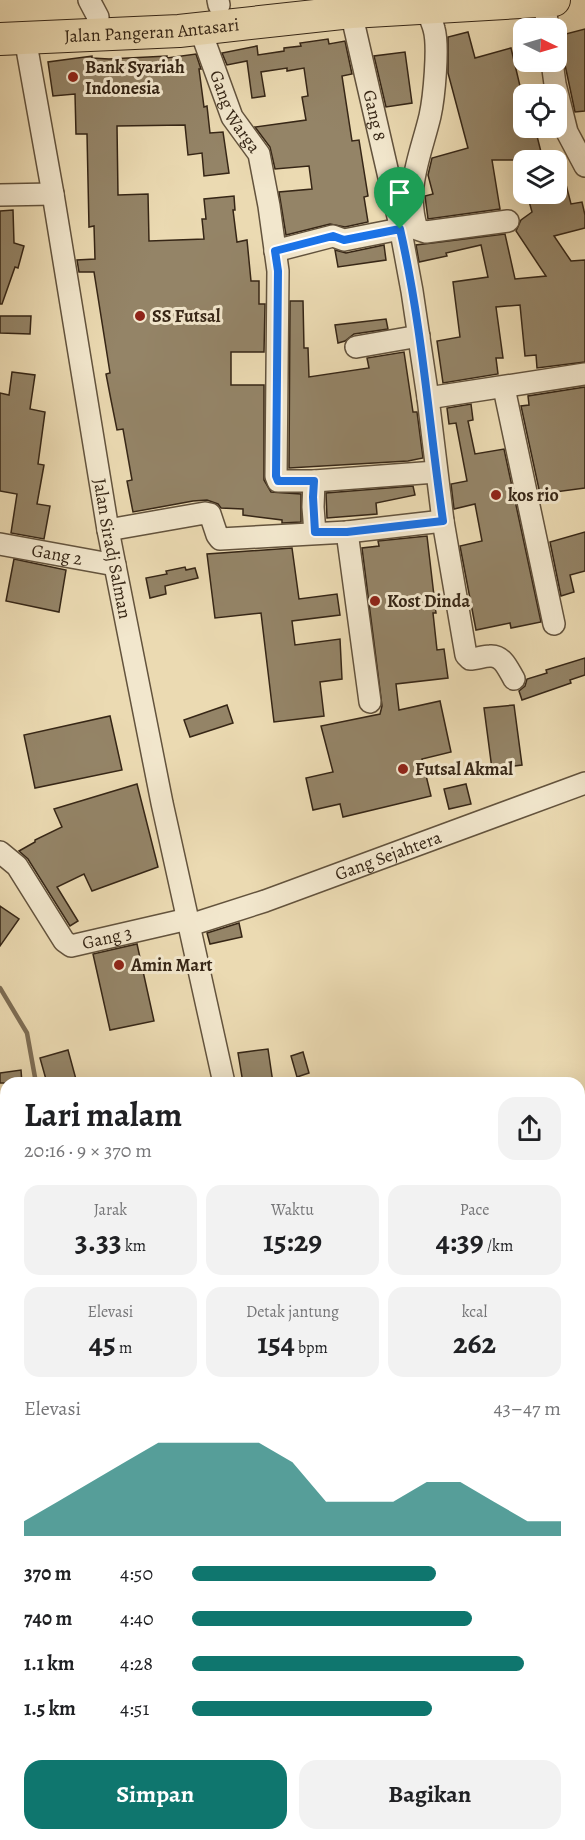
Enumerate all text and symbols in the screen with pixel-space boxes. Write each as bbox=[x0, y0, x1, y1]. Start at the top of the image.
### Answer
street label: Jalan Pangeran Antasari bbox=[64, 12, 241, 48]
north arrow bbox=[513, 18, 567, 72]
map controls bbox=[513, 18, 567, 204]
place label: Bank Syariah Indonesia bbox=[85, 55, 185, 100]
street label: Gang Warga bbox=[204, 67, 267, 158]
marker: Bank Syariah Indonesia bbox=[66, 70, 80, 84]
button: locate bbox=[513, 84, 567, 138]
street label: Gang 8 bbox=[357, 88, 392, 143]
button: layers bbox=[513, 150, 567, 204]
pin bbox=[374, 167, 425, 229]
icon: arrive bbox=[383, 176, 416, 209]
place label: SS Futsal bbox=[152, 304, 221, 328]
marker: SS Futsal bbox=[133, 309, 147, 323]
street label: Jalan Siradj Salman bbox=[88, 477, 137, 621]
place label: kos rio bbox=[508, 483, 559, 507]
marker: kos rio bbox=[489, 488, 503, 502]
street label: Gang 2 bbox=[30, 538, 85, 571]
place label: Kost Dinda bbox=[387, 589, 470, 613]
marker: Kost Dinda bbox=[368, 594, 382, 608]
place label: Futsal Akmal bbox=[415, 757, 513, 781]
marker: Futsal Akmal bbox=[396, 762, 410, 776]
street label: Gang Sejahtera bbox=[332, 825, 445, 886]
street label: Gang 3 bbox=[80, 920, 134, 955]
place label: Amin Mart bbox=[130, 953, 213, 977]
marker: Amin Mart bbox=[112, 958, 126, 972]
text: Lari malam bbox=[24, 1092, 182, 1137]
button: share bbox=[498, 1097, 561, 1160]
text: 20:16 · 9 × 370 m bbox=[24, 1137, 152, 1164]
text: Jarak bbox=[94, 1199, 127, 1221]
text: Waktu bbox=[271, 1199, 314, 1221]
text: Pace bbox=[460, 1199, 489, 1221]
text: 3.33 bbox=[75, 1221, 122, 1261]
text: 15:29 bbox=[263, 1221, 322, 1261]
text: 4:39 bbox=[436, 1221, 484, 1261]
text: km bbox=[122, 1235, 146, 1257]
text: /km bbox=[484, 1235, 513, 1257]
text: Elevasi bbox=[88, 1301, 133, 1323]
text: Detak jantung bbox=[246, 1301, 339, 1323]
text: kcal bbox=[462, 1301, 487, 1323]
text: 45 bbox=[89, 1323, 116, 1363]
text: 154 bbox=[257, 1323, 295, 1363]
text: 262 bbox=[453, 1323, 496, 1363]
text: m bbox=[116, 1337, 132, 1359]
text: bpm bbox=[295, 1337, 328, 1359]
text: Elevasi bbox=[24, 1395, 81, 1422]
text: 43–47 m bbox=[493, 1395, 561, 1422]
text: 370 m bbox=[24, 1560, 71, 1587]
text: 4:50 bbox=[120, 1560, 153, 1587]
text: 740 m bbox=[24, 1605, 72, 1632]
text: 4:40 bbox=[120, 1605, 154, 1632]
text: 1.1 km bbox=[24, 1650, 74, 1677]
text: 4:28 bbox=[120, 1650, 153, 1677]
text: 1.5 km bbox=[24, 1695, 76, 1722]
text: 4:51 bbox=[120, 1695, 149, 1722]
button: Simpan bbox=[24, 1760, 287, 1829]
button: Bagikan bbox=[299, 1760, 561, 1829]

